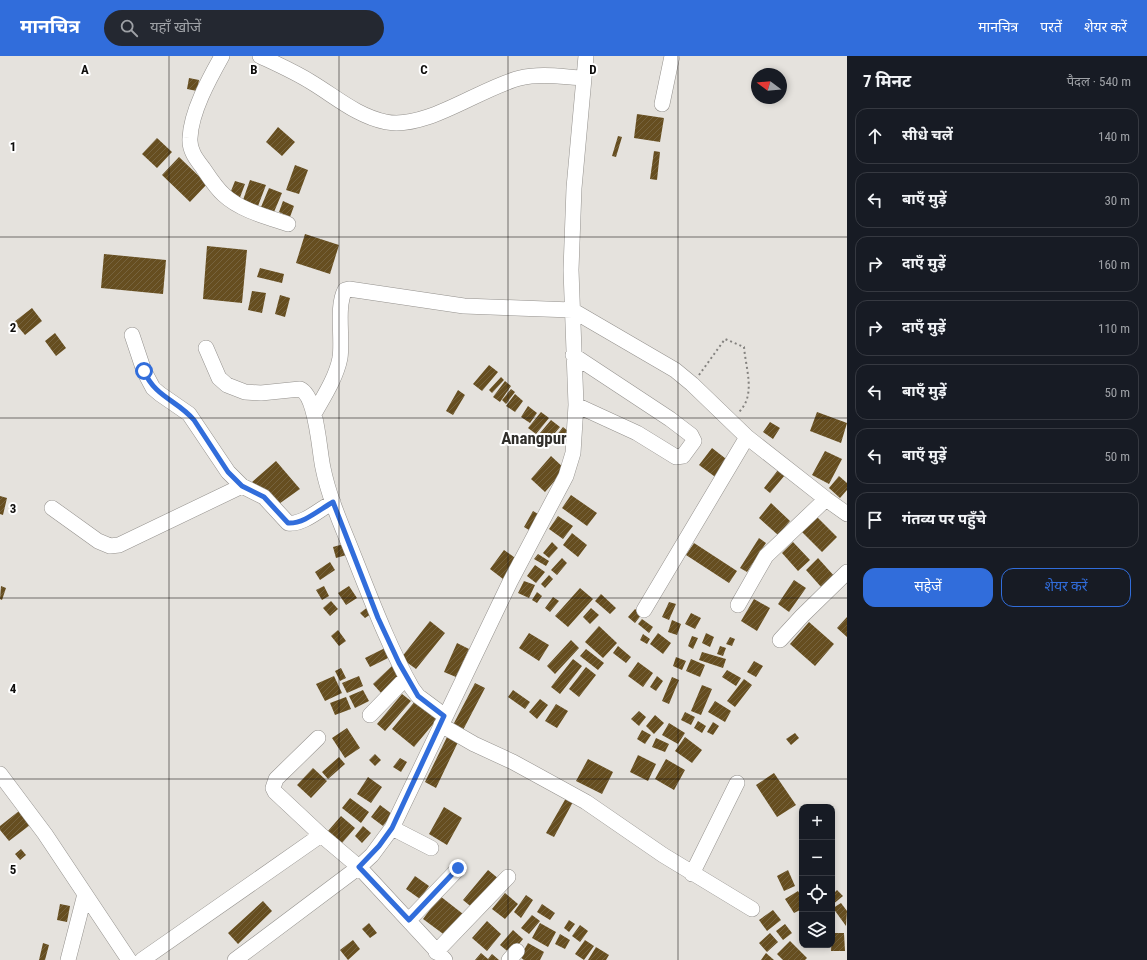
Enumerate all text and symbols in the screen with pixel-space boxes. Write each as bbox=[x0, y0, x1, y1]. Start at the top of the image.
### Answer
search box bbox=[104, 10, 384, 46]
text: मानचित्र bbox=[20, 15, 80, 38]
icon: search bbox=[118, 17, 140, 39]
text: यहाँ खोजें bbox=[150, 18, 201, 36]
text: मानचित्र bbox=[978, 19, 1018, 35]
text: परतें bbox=[1040, 19, 1062, 35]
text: शेयर करें bbox=[1084, 19, 1127, 35]
text: A bbox=[81, 62, 89, 77]
text: B bbox=[250, 62, 258, 77]
text: C bbox=[420, 62, 428, 77]
text: D bbox=[589, 62, 597, 77]
north arrow bbox=[751, 68, 787, 104]
text: 7 मिनट bbox=[863, 71, 911, 91]
text: पैदल · 540 m bbox=[1067, 74, 1131, 89]
icon: ahead bbox=[864, 125, 886, 147]
text: सीधे चलें bbox=[902, 126, 953, 144]
text: 140 m bbox=[1098, 129, 1130, 144]
text: 1 bbox=[10, 139, 16, 154]
icon: left bbox=[864, 189, 886, 211]
text: बाएँ मुड़ें bbox=[902, 190, 947, 208]
text: 30 m bbox=[1104, 193, 1130, 208]
icon: right bbox=[864, 253, 886, 275]
text: दाएँ मुड़ें bbox=[902, 254, 946, 272]
text: 160 m bbox=[1098, 257, 1130, 272]
icon: right bbox=[864, 317, 886, 339]
text: दाएँ मुड़ें bbox=[902, 318, 946, 336]
text: 2 bbox=[10, 320, 17, 335]
text: 110 m bbox=[1098, 321, 1130, 336]
route start bbox=[135, 362, 153, 380]
icon: left bbox=[864, 381, 886, 403]
text: बाएँ मुड़ें bbox=[902, 382, 947, 400]
text: 50 m bbox=[1104, 385, 1130, 400]
district label: Anangpur bbox=[501, 428, 567, 448]
icon: left bbox=[864, 445, 886, 467]
text: बाएँ मुड़ें bbox=[902, 446, 947, 464]
text: 50 m bbox=[1104, 449, 1130, 464]
text: 3 bbox=[10, 501, 16, 516]
icon: arrive bbox=[864, 509, 886, 531]
text: गंतव्य पर पहुँचे bbox=[902, 510, 986, 528]
button: सहेजें bbox=[863, 568, 993, 607]
button: शेयर करें bbox=[1001, 568, 1131, 607]
text: 4 bbox=[10, 681, 17, 696]
map controls bbox=[799, 804, 835, 948]
button: + bbox=[799, 804, 835, 840]
button: − bbox=[799, 840, 835, 876]
route end bbox=[449, 859, 467, 877]
text: 5 bbox=[10, 862, 17, 877]
button: locate bbox=[799, 876, 835, 912]
button: layers bbox=[799, 912, 835, 948]

